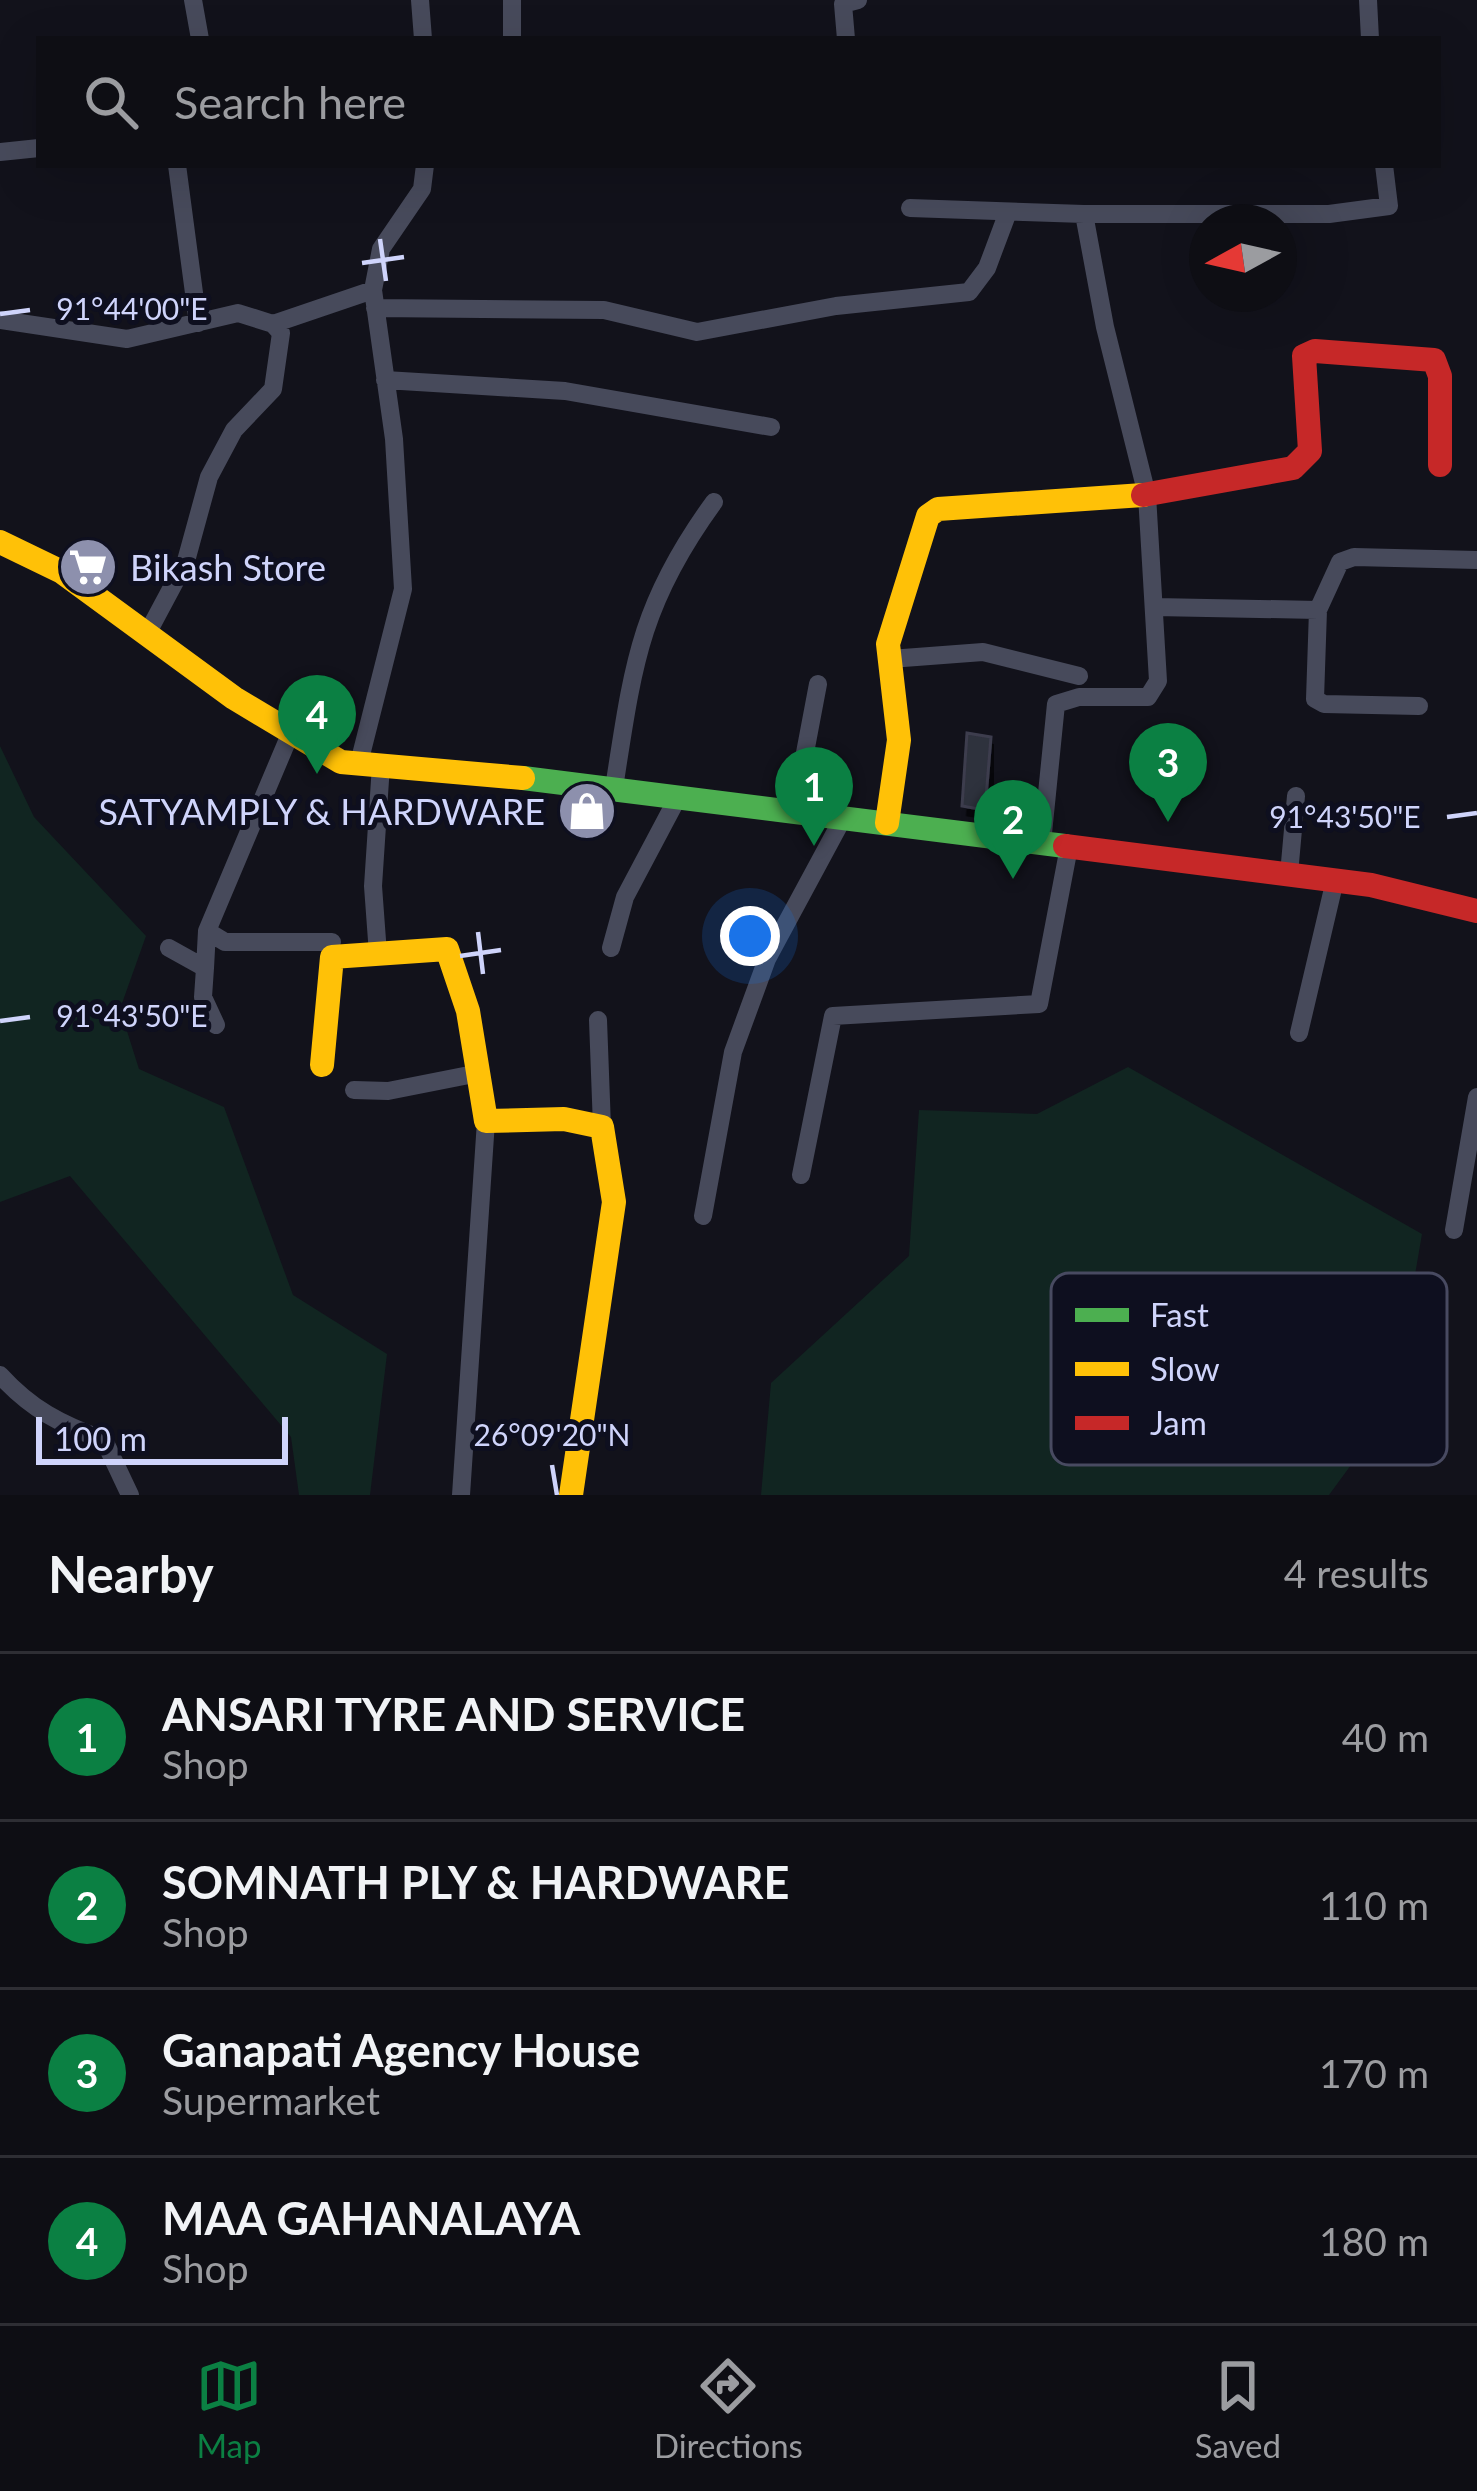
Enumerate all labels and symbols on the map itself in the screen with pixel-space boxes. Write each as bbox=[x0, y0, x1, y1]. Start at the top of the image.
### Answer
north arrow bbox=[1189, 204, 1297, 312]
text: 91°44'00"E bbox=[56, 290, 208, 326]
supermarket icon: Bikash Store bbox=[57, 536, 119, 598]
place label: Bikash Store bbox=[130, 545, 326, 589]
pin: 4 bbox=[278, 675, 356, 774]
pin: 3 bbox=[1129, 723, 1207, 822]
pin: 1 bbox=[775, 747, 853, 846]
shop icon: SATYAMPLY & HARDWARE bbox=[556, 780, 618, 842]
pin: 2 bbox=[974, 780, 1052, 879]
place label: SATYAMPLY & HARDWARE bbox=[98, 789, 545, 833]
text: 91°43'50"E bbox=[1269, 798, 1421, 834]
your location bbox=[720, 906, 780, 966]
text: 91°43'50"E bbox=[56, 997, 208, 1033]
legend bbox=[1051, 1273, 1447, 1465]
text: Fast bbox=[1150, 1294, 1209, 1334]
text: Slow bbox=[1150, 1348, 1220, 1388]
text: Jam bbox=[1150, 1402, 1207, 1442]
scale bar bbox=[36, 1411, 288, 1464]
text: 26°09'20"N bbox=[474, 1416, 630, 1452]

